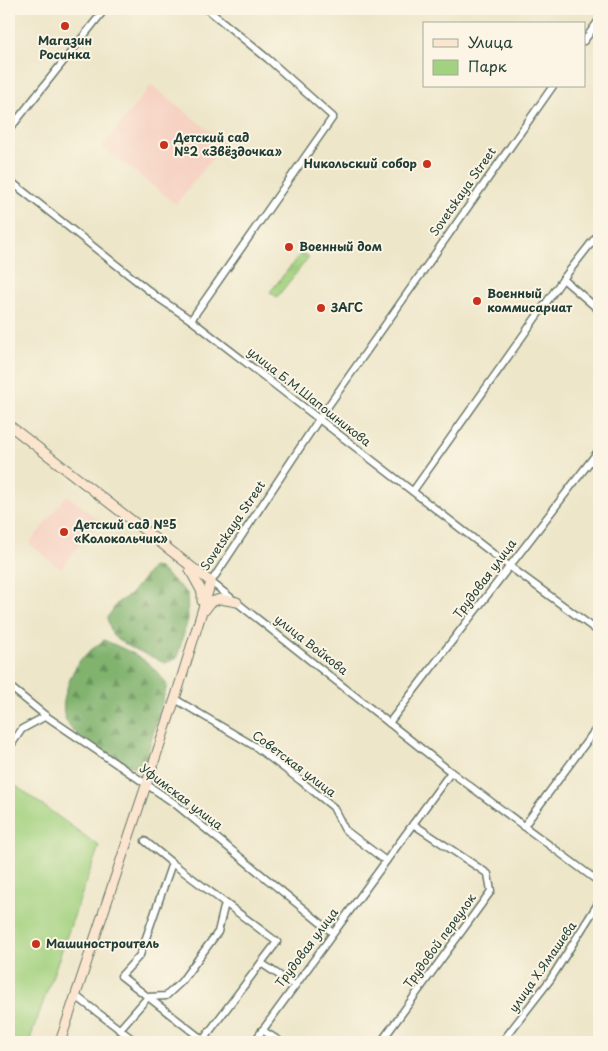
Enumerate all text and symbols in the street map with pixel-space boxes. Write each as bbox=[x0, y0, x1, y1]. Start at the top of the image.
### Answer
marker: Магазин Росинка bbox=[59, 20, 71, 32]
legend bbox=[423, 22, 586, 88]
text: Улица bbox=[468, 30, 513, 53]
place label: Магазин Росинка bbox=[38, 31, 92, 63]
text: Парк bbox=[468, 54, 507, 77]
place label: Детский сад №2 «Звёздочка» bbox=[173, 128, 282, 160]
marker: Детский сад №2 «Звёздочка» bbox=[158, 139, 170, 151]
street label: Sovetskaya Street bbox=[425, 143, 500, 240]
place label: Никольский собор bbox=[304, 154, 417, 172]
marker: Никольский собор bbox=[421, 158, 433, 170]
place label: Военный дом bbox=[299, 237, 382, 255]
marker: Военный дом bbox=[283, 241, 295, 253]
place label: Военный коммисариат bbox=[487, 284, 573, 316]
marker: Военный коммисариат bbox=[471, 295, 483, 307]
place label: ЗАГС bbox=[330, 298, 363, 316]
marker: ЗАГС bbox=[315, 302, 327, 314]
street label: улица Б.М.Шапошникова bbox=[244, 342, 376, 451]
street label: Sovetskaya Street bbox=[195, 477, 269, 574]
place label: Детский сад №5 «Колокольчик» bbox=[73, 515, 177, 547]
marker: Детский сад №5 «Колокольчик» bbox=[58, 526, 70, 538]
street label: Трудовая улица bbox=[448, 535, 520, 622]
street label: улица Войкова bbox=[271, 610, 353, 679]
street label: Советская улица bbox=[249, 726, 341, 801]
street label: Уфимская улица bbox=[136, 759, 227, 834]
street label: Трудовой переулок bbox=[399, 889, 480, 992]
street label: Трудовая улица bbox=[270, 904, 342, 991]
street label: улица Х.Ямашева bbox=[504, 917, 581, 1016]
place label: Машиностроитель bbox=[46, 934, 159, 952]
marker: Машиностроитель bbox=[30, 938, 42, 950]

